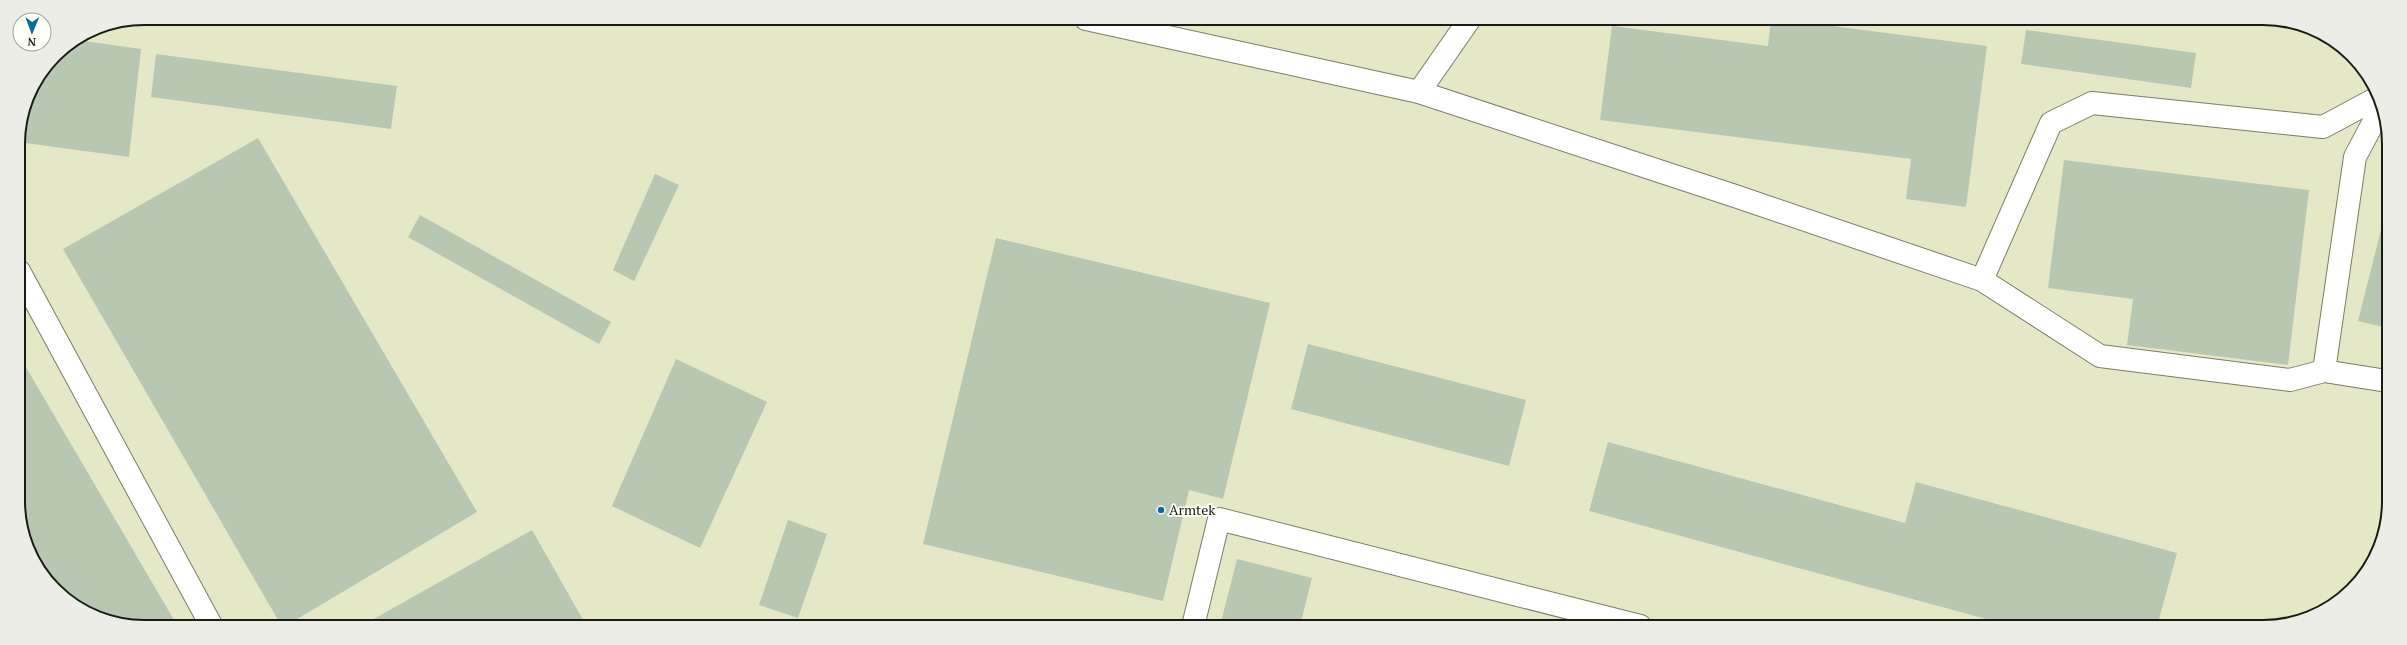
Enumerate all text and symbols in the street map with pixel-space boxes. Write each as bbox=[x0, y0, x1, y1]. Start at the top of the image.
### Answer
north arrow bbox=[12, 12, 52, 52]
text: N bbox=[27, 35, 36, 49]
place label: Armtek bbox=[1169, 500, 1216, 519]
marker: Armtek bbox=[1156, 505, 1166, 515]

